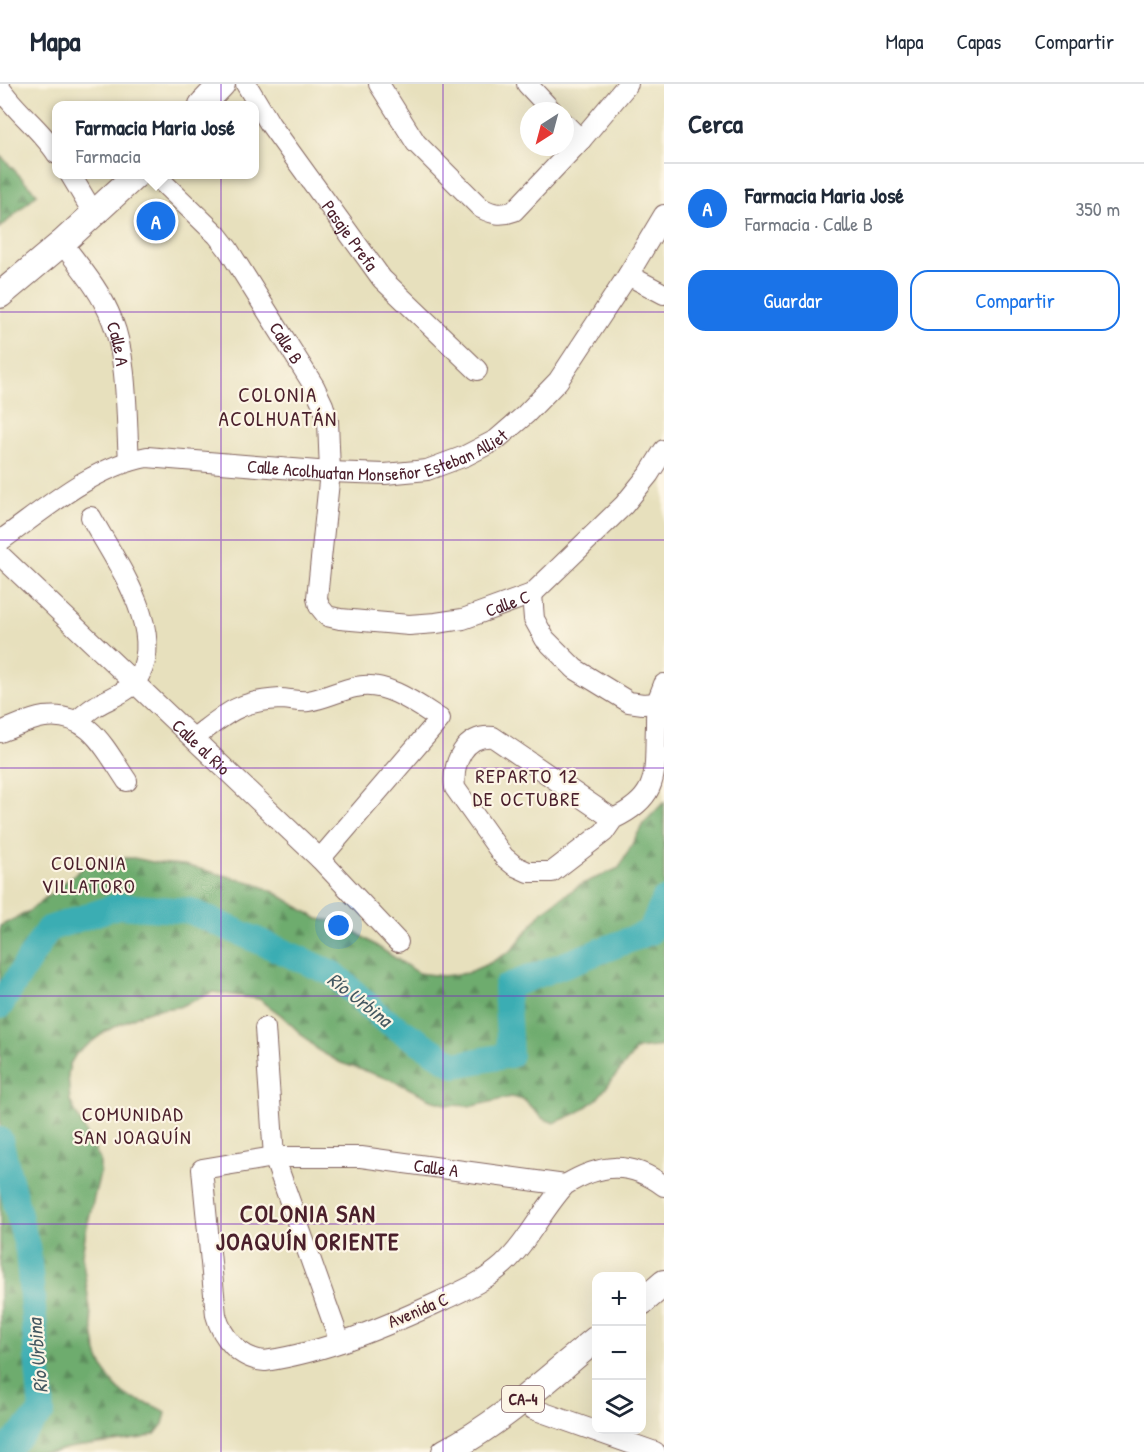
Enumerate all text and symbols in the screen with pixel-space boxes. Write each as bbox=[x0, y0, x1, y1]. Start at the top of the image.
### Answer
text: Mapa bbox=[30, 22, 81, 60]
text: Mapa bbox=[885, 27, 923, 56]
text: Capas bbox=[956, 27, 1001, 56]
text: Compartir bbox=[1034, 27, 1114, 56]
popup bbox=[52, 101, 259, 179]
north arrow bbox=[520, 102, 574, 156]
text: Cerca bbox=[688, 106, 743, 141]
text: Farmacia Maria José bbox=[76, 112, 235, 142]
text: Farmacia bbox=[76, 142, 141, 169]
text: Farmacia Maria José bbox=[745, 180, 904, 210]
street label: Pasaje Prefa bbox=[316, 195, 384, 276]
text: A bbox=[703, 195, 712, 222]
text: 350 m bbox=[1075, 195, 1120, 222]
pin: A bbox=[136, 198, 176, 244]
text: Farmacia · Calle B bbox=[745, 210, 873, 237]
button: Guardar bbox=[688, 270, 898, 331]
button: Compartir bbox=[910, 270, 1120, 331]
street label: Calle B bbox=[264, 317, 309, 368]
street label: Calle A bbox=[101, 318, 135, 368]
district label: COLONIA ACOLHUATÁN bbox=[218, 380, 338, 433]
street label: Calle Acolhuatan Monseñor Esteban Alliet bbox=[246, 423, 513, 486]
street label: Calle C bbox=[482, 583, 533, 622]
street label: Calle al Rio bbox=[167, 713, 236, 780]
district label: REPARTO 12 DE OCTUBRE bbox=[473, 762, 581, 812]
district label: COLONIA VILLATORO bbox=[42, 849, 136, 899]
your location bbox=[324, 911, 353, 940]
water label: Río Urbina bbox=[322, 965, 399, 1034]
district label: COMUNIDAD SAN JOAQUÍN bbox=[74, 1100, 192, 1150]
street label: Calle A bbox=[412, 1152, 460, 1183]
district label: COLONIA SAN JOAQUÍN ORIENTE bbox=[216, 1197, 400, 1257]
map controls bbox=[592, 1272, 646, 1434]
button: + bbox=[592, 1272, 646, 1326]
street label: Avenida C bbox=[384, 1286, 452, 1334]
water label: Río Urbina bbox=[20, 1316, 54, 1394]
button: − bbox=[592, 1326, 646, 1380]
button: layers bbox=[592, 1380, 646, 1434]
road number: CA-4 bbox=[502, 1386, 544, 1412]

